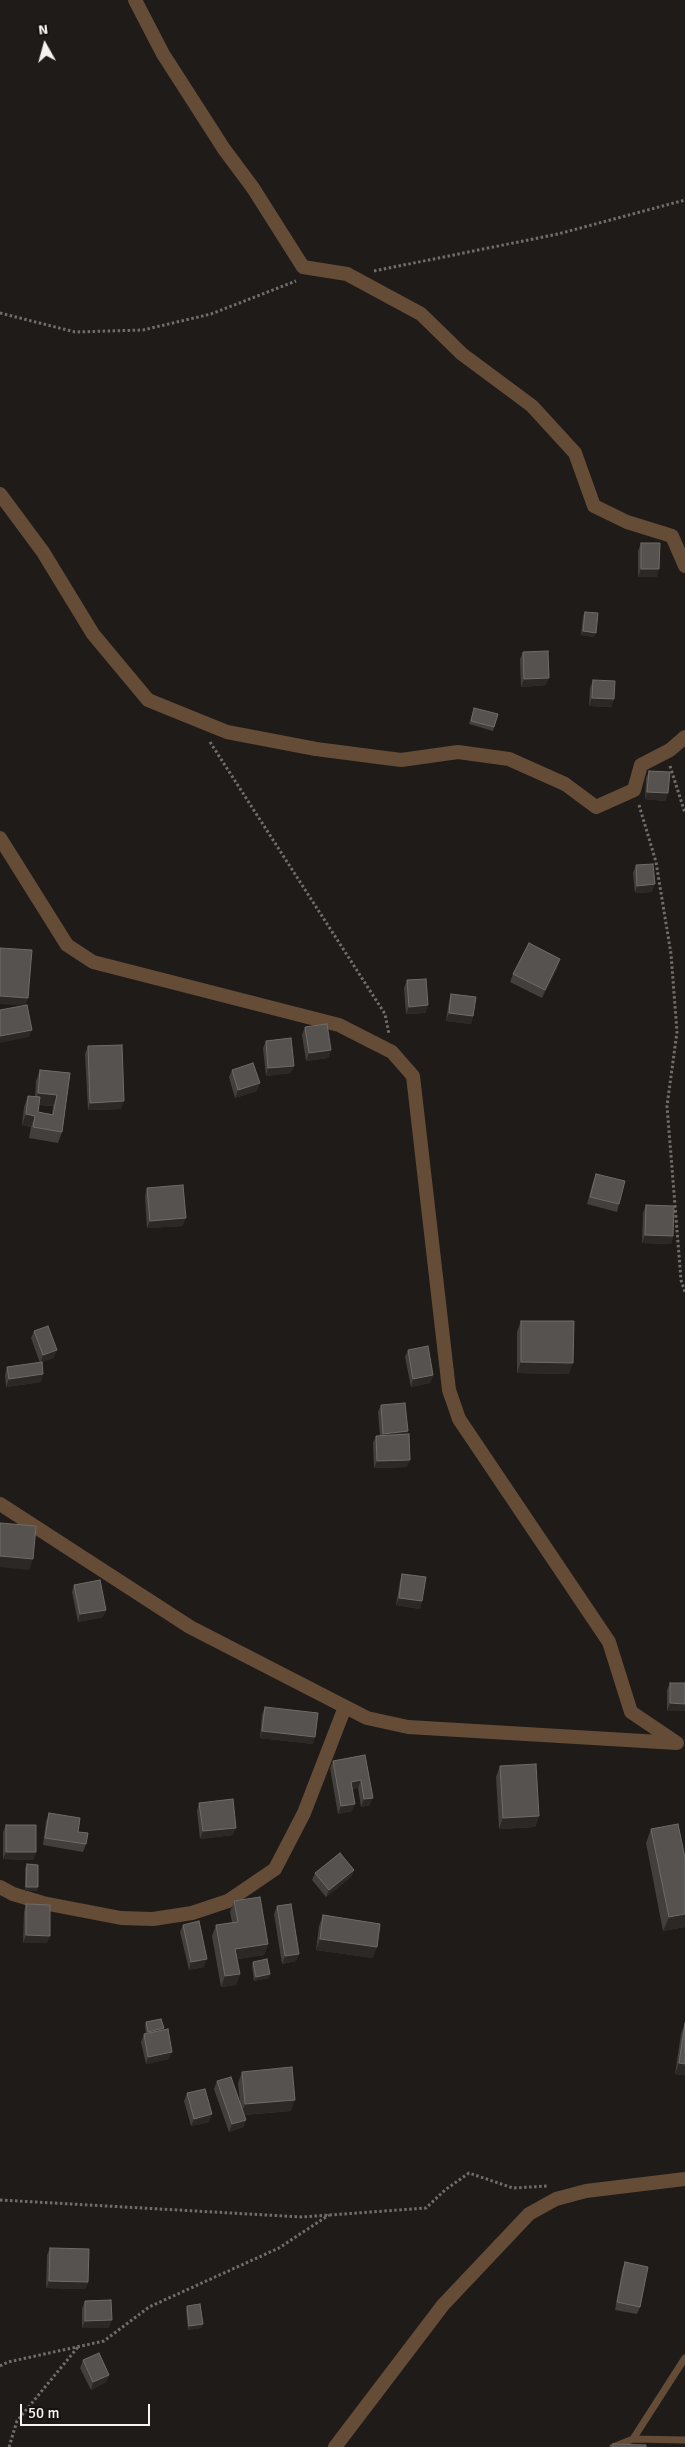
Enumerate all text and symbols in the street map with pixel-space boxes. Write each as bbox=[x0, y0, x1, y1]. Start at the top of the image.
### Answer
north arrow bbox=[20, 20, 70, 70]
text: N bbox=[37, 21, 49, 39]
scale bar bbox=[22, 2394, 152, 2426]
text: 50 m bbox=[28, 2404, 59, 2422]

